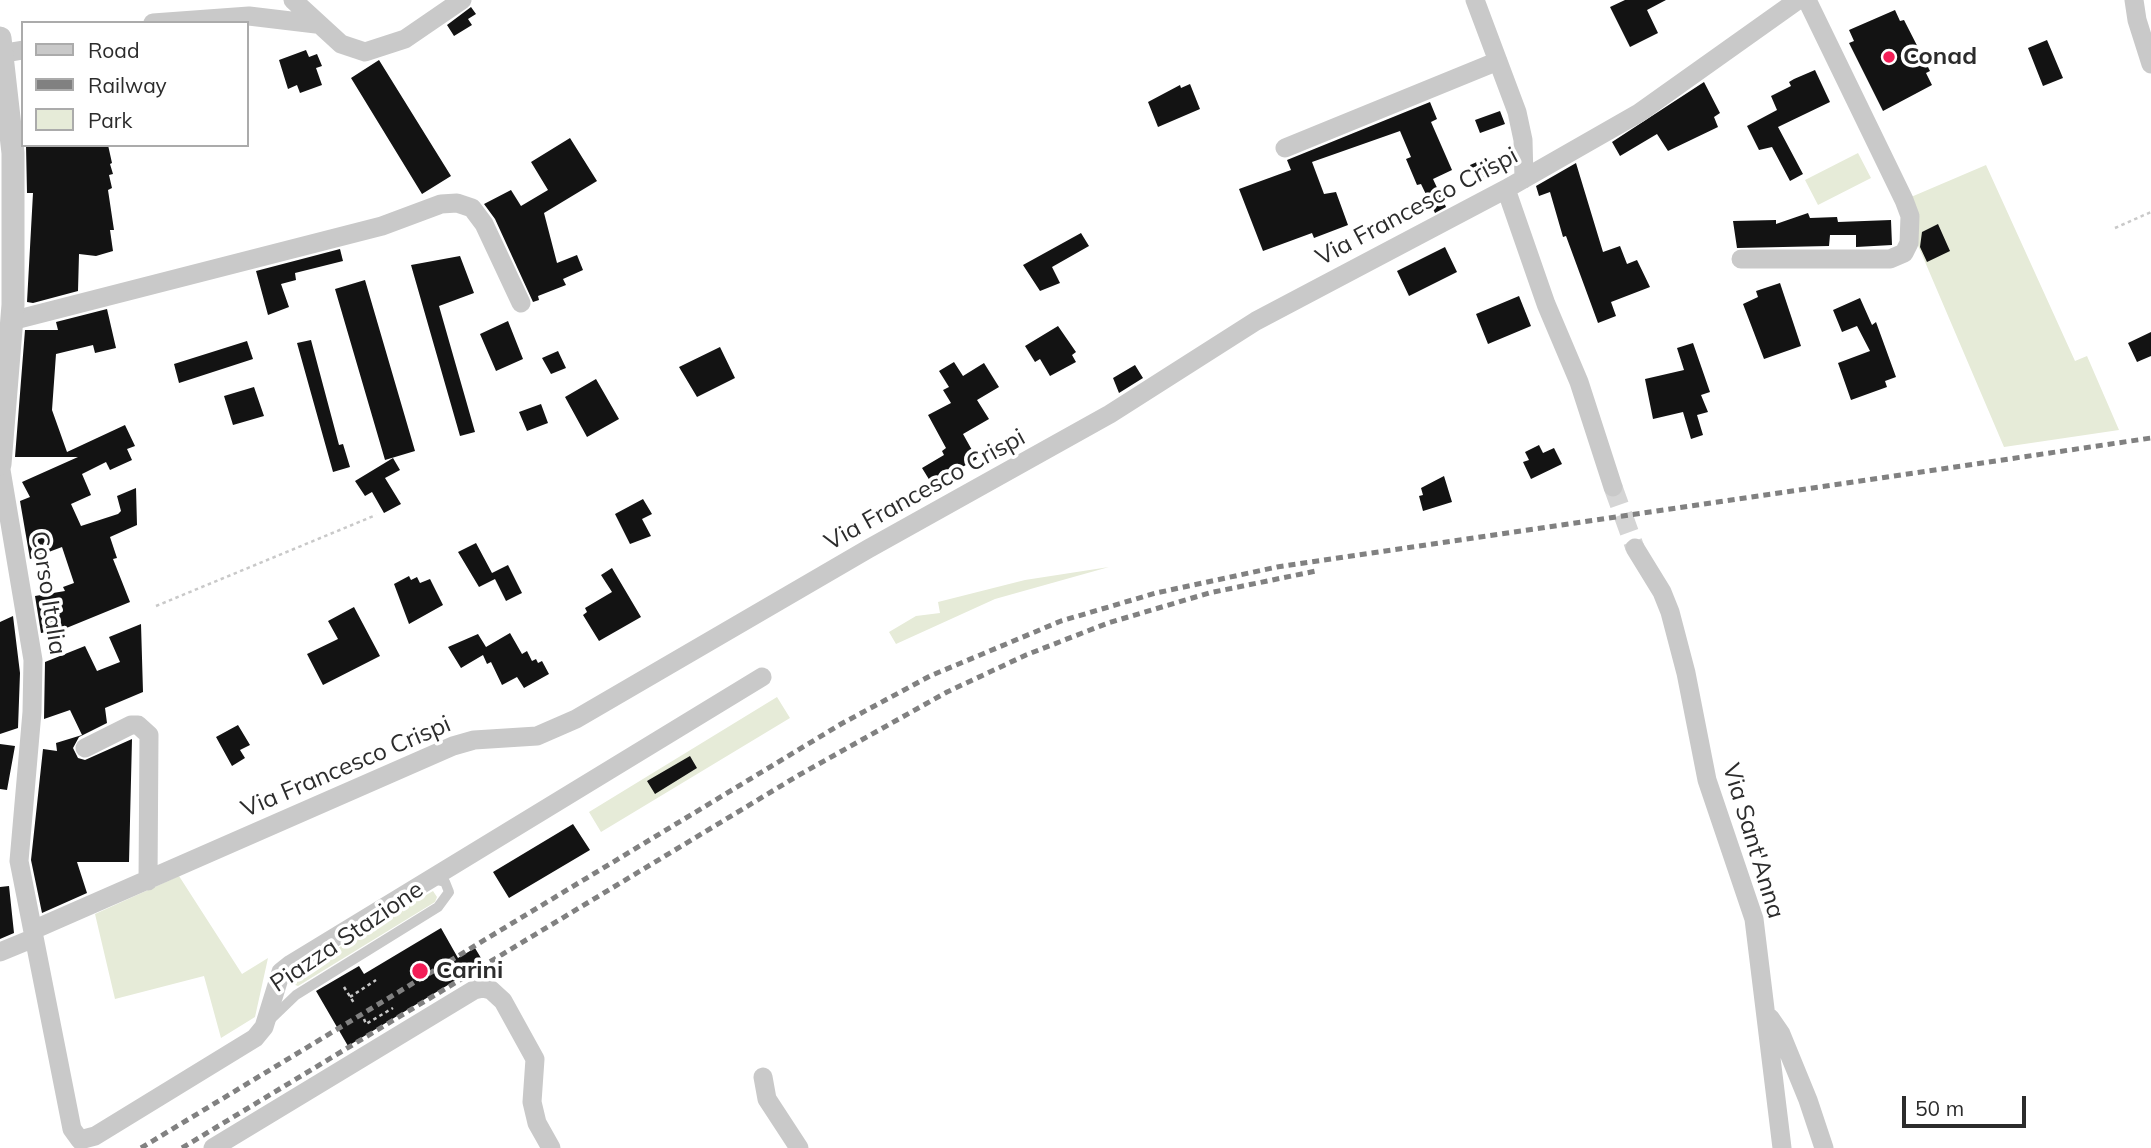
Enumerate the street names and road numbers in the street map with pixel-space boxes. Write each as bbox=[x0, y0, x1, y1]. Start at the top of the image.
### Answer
street label: Via Francesco Crispi bbox=[1311, 142, 1523, 272]
street label: Via Francesco Crispi bbox=[820, 423, 1030, 557]
street label: Corso Italia bbox=[24, 529, 72, 657]
street label: Via Francesco Crispi bbox=[237, 710, 455, 824]
street label: Via Sant'Anna bbox=[1716, 760, 1790, 922]
street label: Piazza Stazione bbox=[265, 875, 429, 999]

